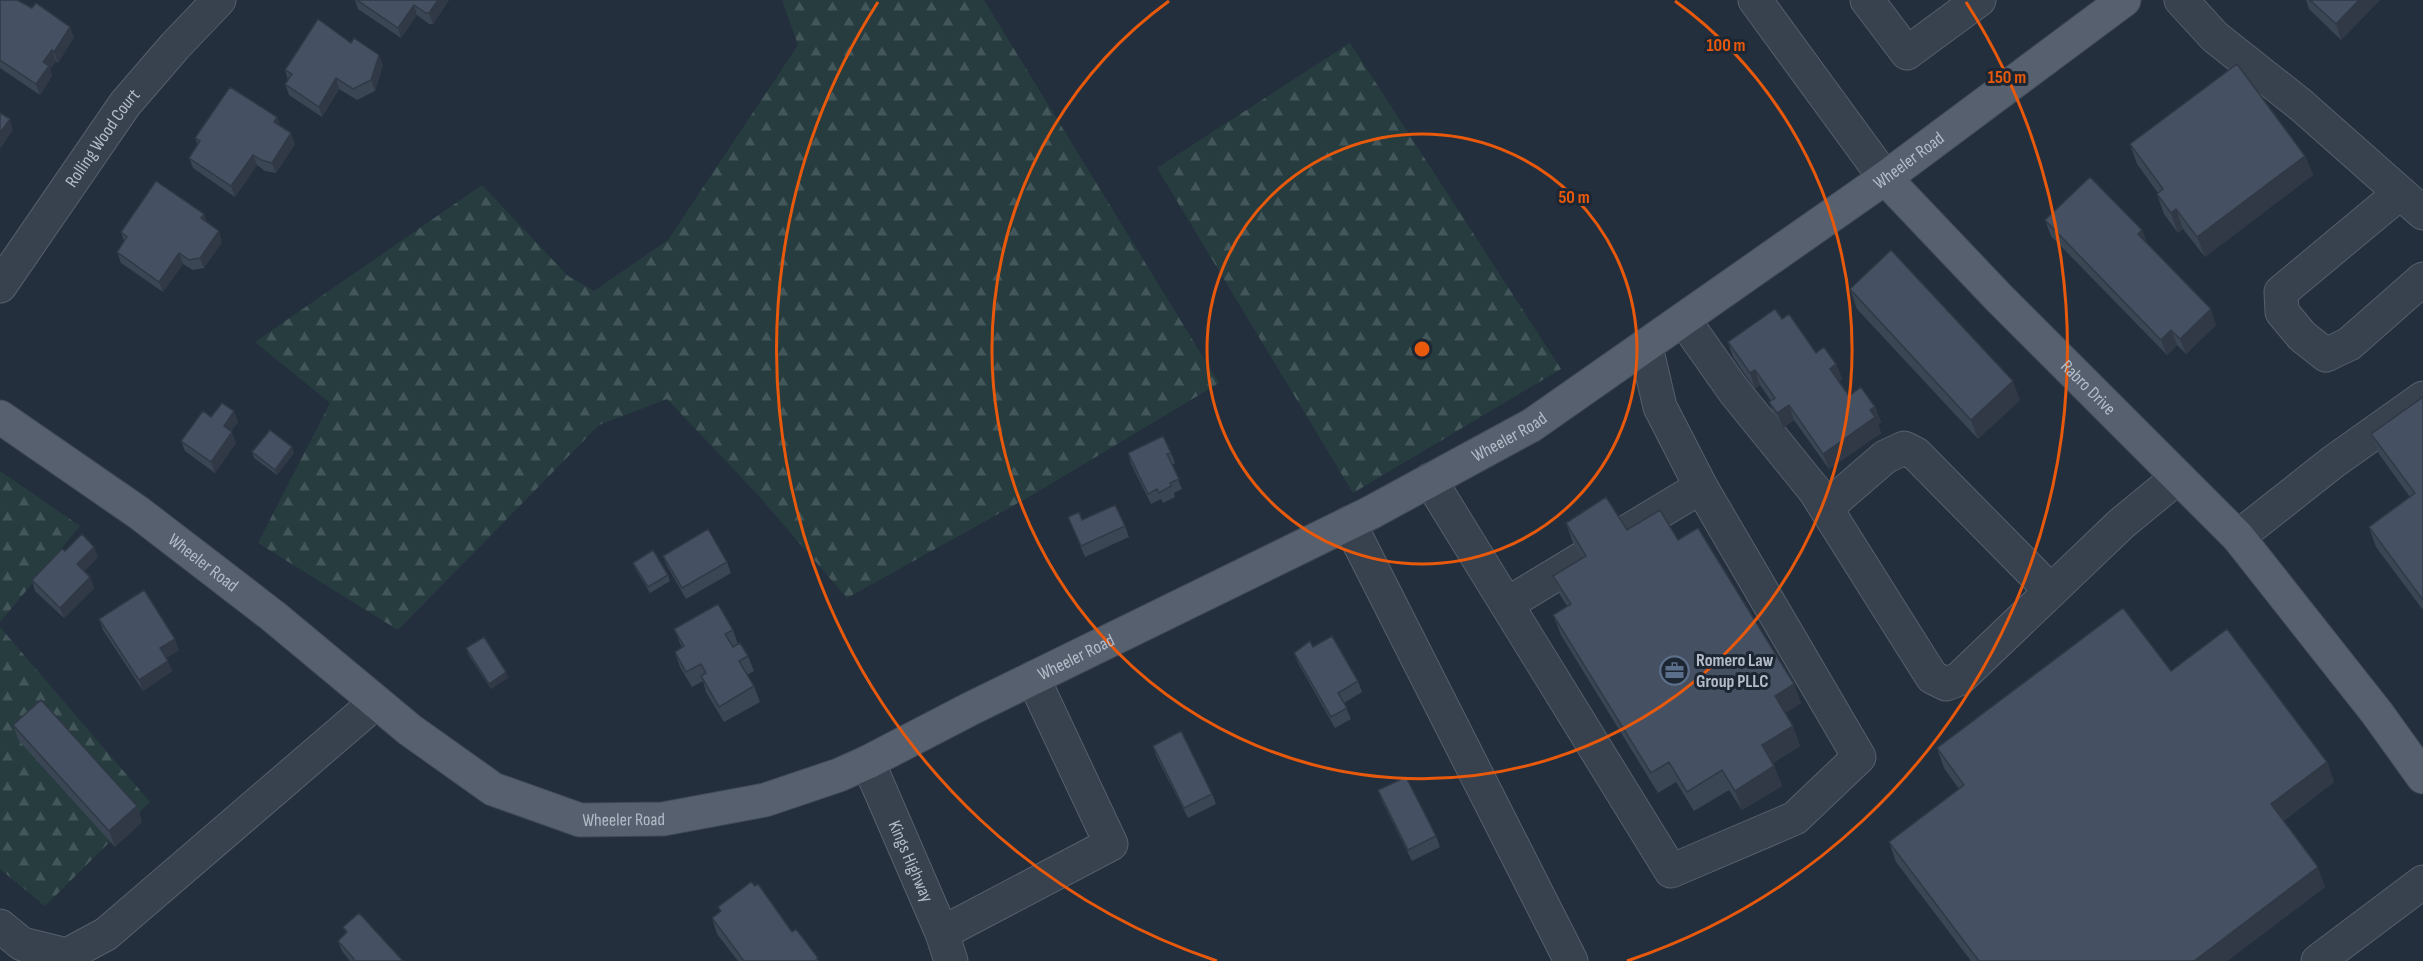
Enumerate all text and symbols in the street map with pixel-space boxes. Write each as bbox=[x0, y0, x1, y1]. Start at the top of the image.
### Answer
text: 100 m bbox=[1707, 35, 1746, 56]
text: 150 m bbox=[1988, 67, 2026, 88]
street label: Rolling Wood Court bbox=[61, 84, 145, 191]
street label: Wheeler Road bbox=[1870, 128, 1948, 194]
text: 50 m bbox=[1558, 187, 1590, 208]
centre of rings bbox=[1412, 339, 1432, 359]
street label: Rabro Drive bbox=[2056, 356, 2120, 420]
street label: Wheeler Road bbox=[1468, 408, 1551, 467]
street label: Wheeler Road bbox=[164, 529, 242, 596]
street label: Wheeler Road bbox=[1035, 630, 1118, 685]
place label: Romero Law Group PLLC bbox=[1696, 650, 1774, 692]
office icon: Romero Law Group PLLC bbox=[1659, 654, 1691, 686]
street label: Wheeler Road bbox=[582, 809, 665, 831]
street label: Kings Highway bbox=[884, 817, 937, 905]

